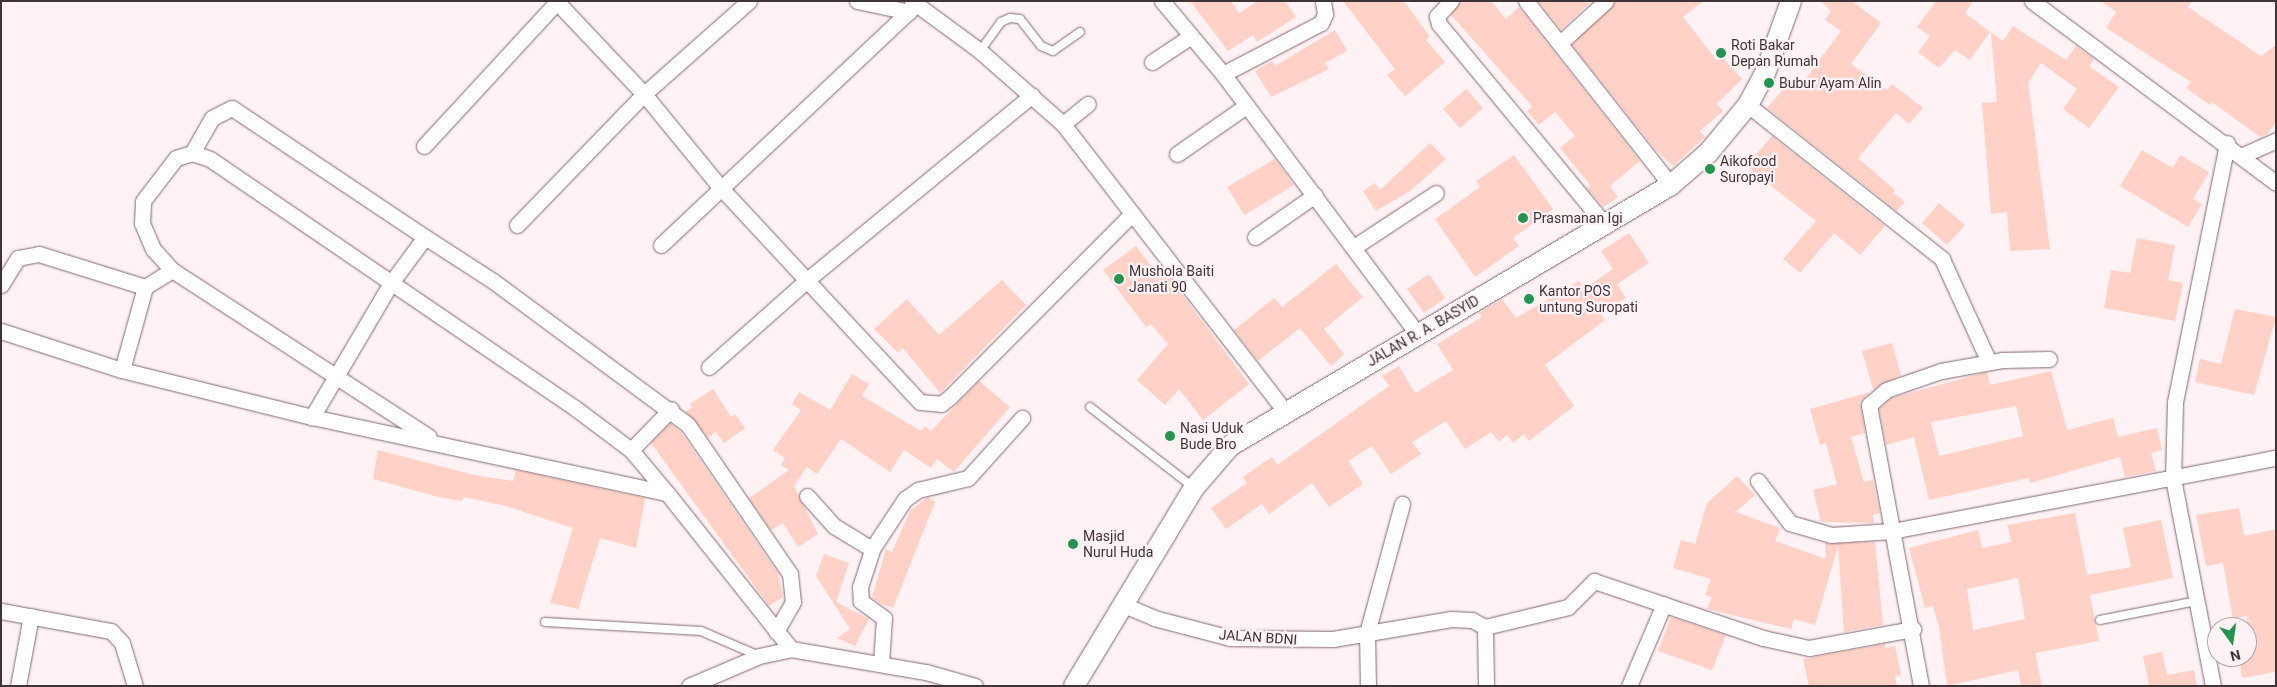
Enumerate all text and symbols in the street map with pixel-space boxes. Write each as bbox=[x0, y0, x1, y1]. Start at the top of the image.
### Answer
place label: Roti Bakar Depan Rumah bbox=[1731, 37, 1818, 70]
marker: Roti Bakar Depan Rumah bbox=[1715, 47, 1727, 59]
place label: Bubur Ayam Alin bbox=[1779, 75, 1882, 91]
marker: Bubur Ayam Alin bbox=[1763, 77, 1775, 89]
place label: Aikofood Suropayi bbox=[1720, 153, 1776, 186]
marker: Aikofood Suropayi bbox=[1704, 163, 1716, 175]
place label: Prasmanan Igi bbox=[1533, 210, 1623, 226]
marker: Prasmanan Igi bbox=[1517, 212, 1529, 224]
place label: Mushola Baiti Janati 90 bbox=[1129, 263, 1214, 296]
marker: Mushola Baiti Janati 90 bbox=[1113, 273, 1125, 285]
place label: Kantor POS untung Suropati bbox=[1539, 283, 1638, 316]
street label: JALAN R. A. BASYID bbox=[1364, 292, 1482, 370]
marker: Kantor POS untung Suropati bbox=[1523, 293, 1535, 305]
place label: Nasi Uduk Bude Bro bbox=[1180, 420, 1243, 452]
marker: Nasi Uduk Bude Bro bbox=[1164, 430, 1176, 442]
place label: Masjid Nurul Huda bbox=[1083, 528, 1153, 560]
marker: Masjid Nurul Huda bbox=[1067, 538, 1079, 550]
north arrow bbox=[2207, 617, 2257, 667]
street label: JALAN BDNI bbox=[1218, 626, 1298, 648]
text: N bbox=[2229, 647, 2242, 665]

